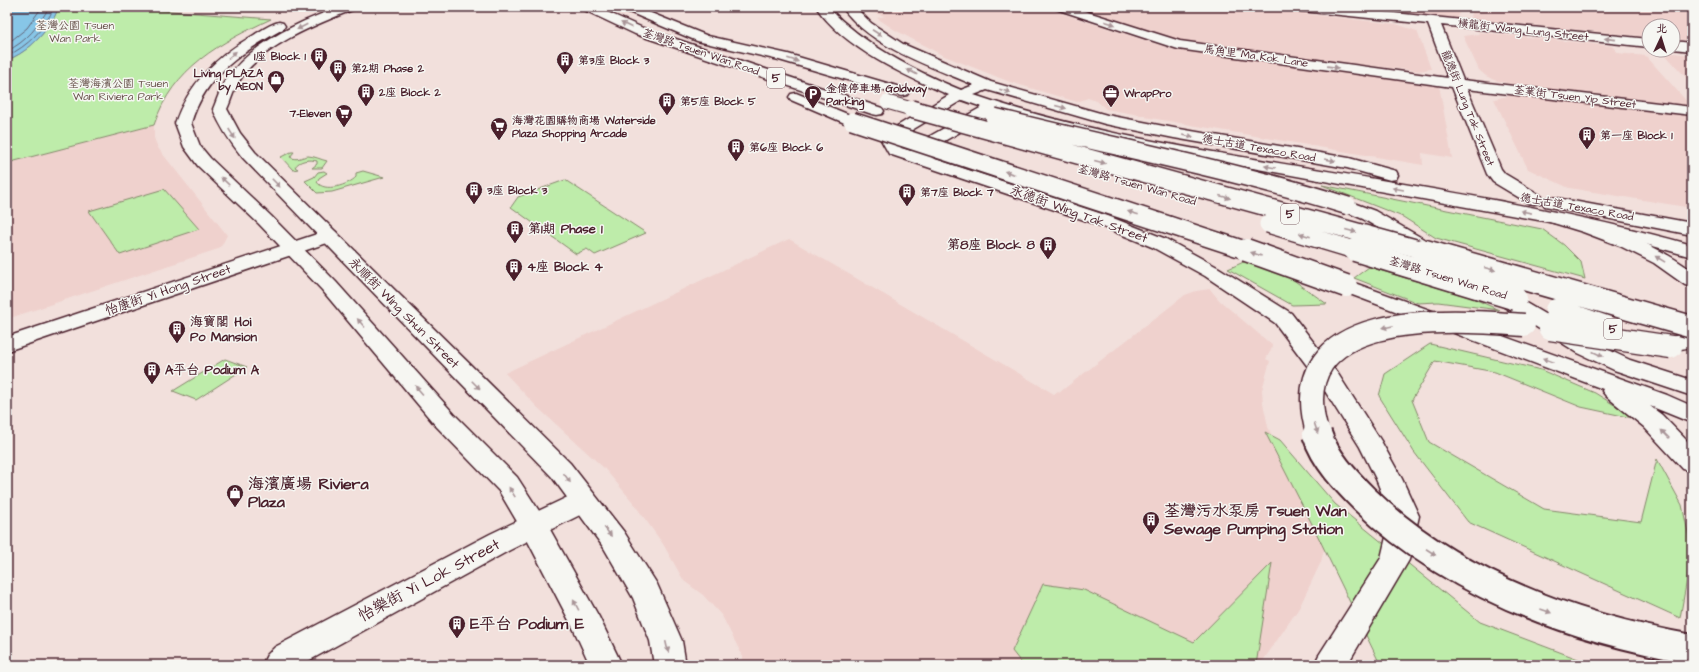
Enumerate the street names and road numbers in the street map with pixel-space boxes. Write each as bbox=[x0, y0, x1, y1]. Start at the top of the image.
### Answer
street label: 橫龍街 Wang Lung Street bbox=[1457, 16, 1590, 45]
street label: 荃灣路 Tsuen Wan Road bbox=[641, 25, 762, 79]
street label: 馬角里 Ma Kok Lane bbox=[1203, 41, 1309, 71]
street label: 龍德街 Lung Tak Street bbox=[1437, 48, 1498, 169]
road number: 5 bbox=[767, 68, 785, 88]
street label: 荃業街 Tsuen Yip Street bbox=[1513, 82, 1638, 112]
street label: 德士古道 Texaco Road bbox=[1201, 131, 1317, 165]
street label: 荃灣路 Tsuen Wan Road bbox=[1076, 161, 1198, 209]
street label: 永德街 Wing Tak Street bbox=[1008, 181, 1151, 248]
street label: 德士古道 Texaco Road bbox=[1519, 190, 1635, 224]
road number: 5 bbox=[1281, 204, 1299, 224]
street label: 荃灣路 Tsuen Wan Road bbox=[1387, 253, 1509, 303]
street label: 永順街 Wing Shun Street bbox=[344, 254, 464, 374]
street label: 怡康街 Yi Hong Street bbox=[103, 260, 234, 321]
road number: 5 bbox=[1604, 319, 1622, 339]
street label: 怡樂街 Yi Lok Street bbox=[354, 533, 504, 627]

